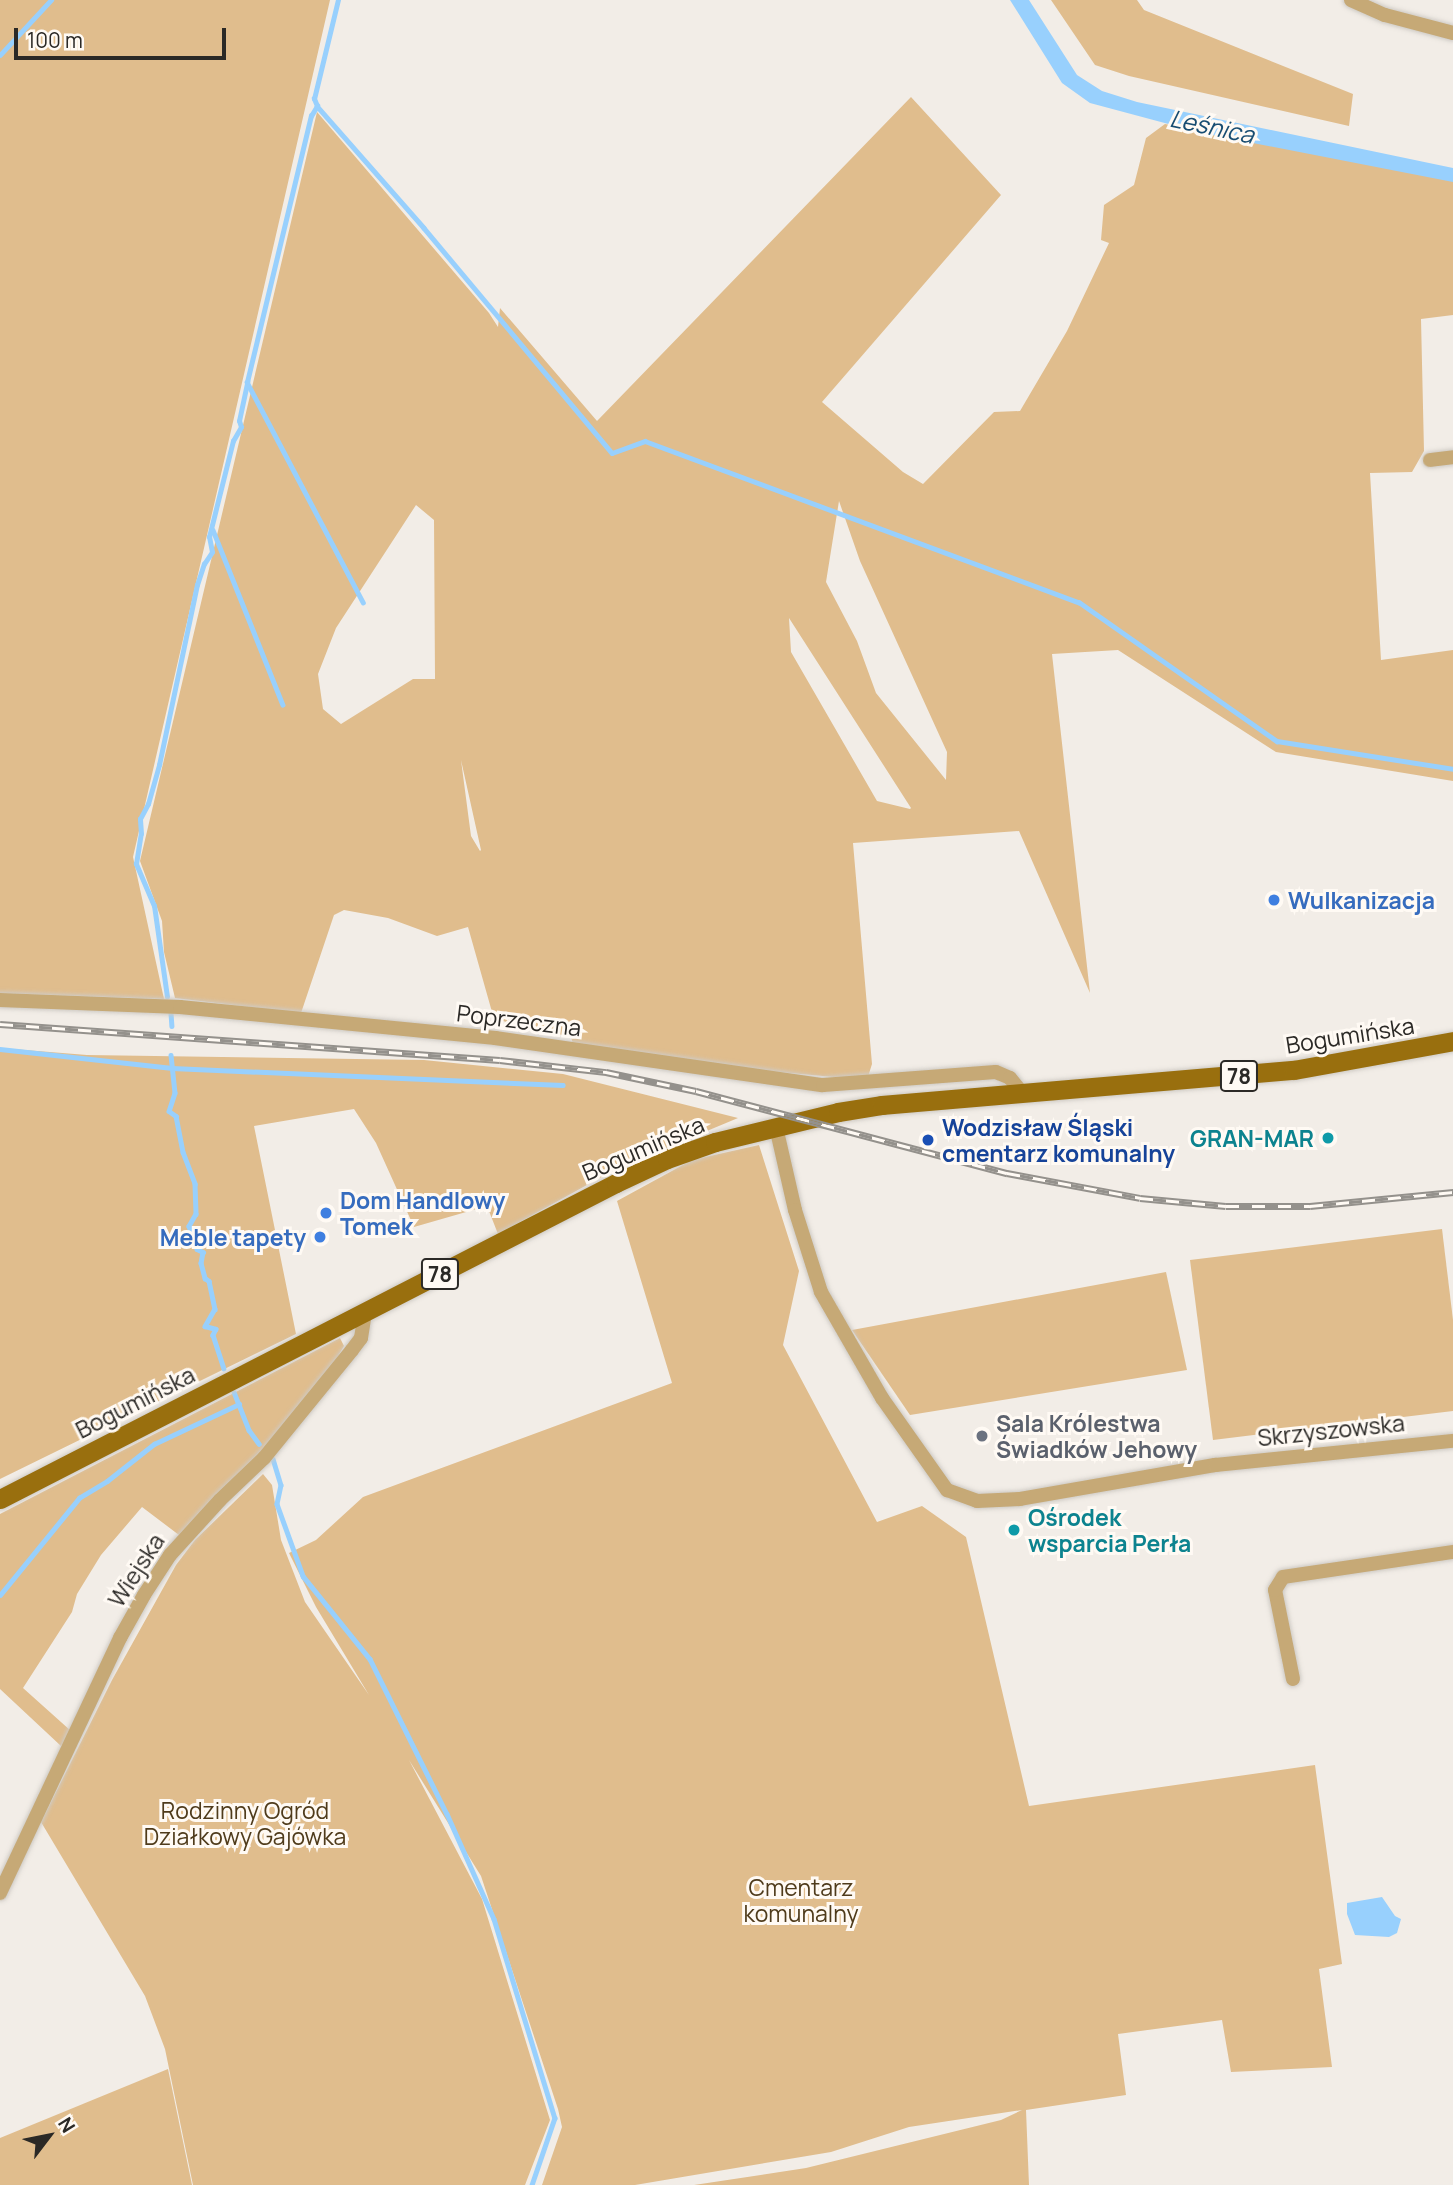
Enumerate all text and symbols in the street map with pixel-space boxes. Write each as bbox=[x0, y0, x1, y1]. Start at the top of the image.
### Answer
scale bar bbox=[18, 14, 229, 58]
text: 100 m bbox=[27, 26, 83, 54]
water label: Leśnica bbox=[1167, 103, 1257, 149]
place label: Wulkanizacja bbox=[1288, 886, 1435, 914]
marker: Wulkanizacja bbox=[1266, 892, 1282, 908]
street label: Poprzeczna bbox=[455, 999, 583, 1041]
street label: Bogumińska bbox=[1284, 1011, 1416, 1059]
road number: 78 bbox=[1220, 1058, 1258, 1094]
street label: Bogumińska bbox=[578, 1110, 708, 1186]
place label: Wodzisław Śląski cmentarz komunalny bbox=[942, 1113, 1175, 1167]
place label: GRAN-MAR bbox=[1190, 1124, 1314, 1152]
marker: GRAN-MAR bbox=[1320, 1130, 1336, 1146]
marker: Wodzisław Śląski cmentarz komunalny bbox=[920, 1132, 936, 1148]
place label: Dom Handlowy Tomek bbox=[340, 1186, 505, 1240]
marker: Dom Handlowy Tomek bbox=[318, 1205, 334, 1221]
place label: Meble tapety bbox=[160, 1223, 306, 1251]
marker: Meble tapety bbox=[312, 1229, 328, 1245]
road number: 78 bbox=[421, 1256, 459, 1292]
street label: Bogumińska bbox=[71, 1360, 199, 1444]
place label: Sala Królestwa Świadków Jehowy bbox=[996, 1409, 1197, 1463]
street label: Skrzyszowska bbox=[1256, 1409, 1406, 1451]
marker: Sala Królestwa Świadków Jehowy bbox=[974, 1428, 990, 1444]
place label: Ośrodek wsparcia Perła bbox=[1028, 1503, 1191, 1557]
marker: Ośrodek wsparcia Perła bbox=[1006, 1522, 1022, 1538]
street label: Wiejska bbox=[102, 1528, 170, 1612]
park label: Rodzinny Ogród Działkowy Gajówka bbox=[144, 1796, 346, 1850]
park label: Cmentarz komunalny bbox=[743, 1873, 859, 1927]
north arrow bbox=[14, 2101, 84, 2171]
text: N bbox=[52, 2112, 81, 2138]

